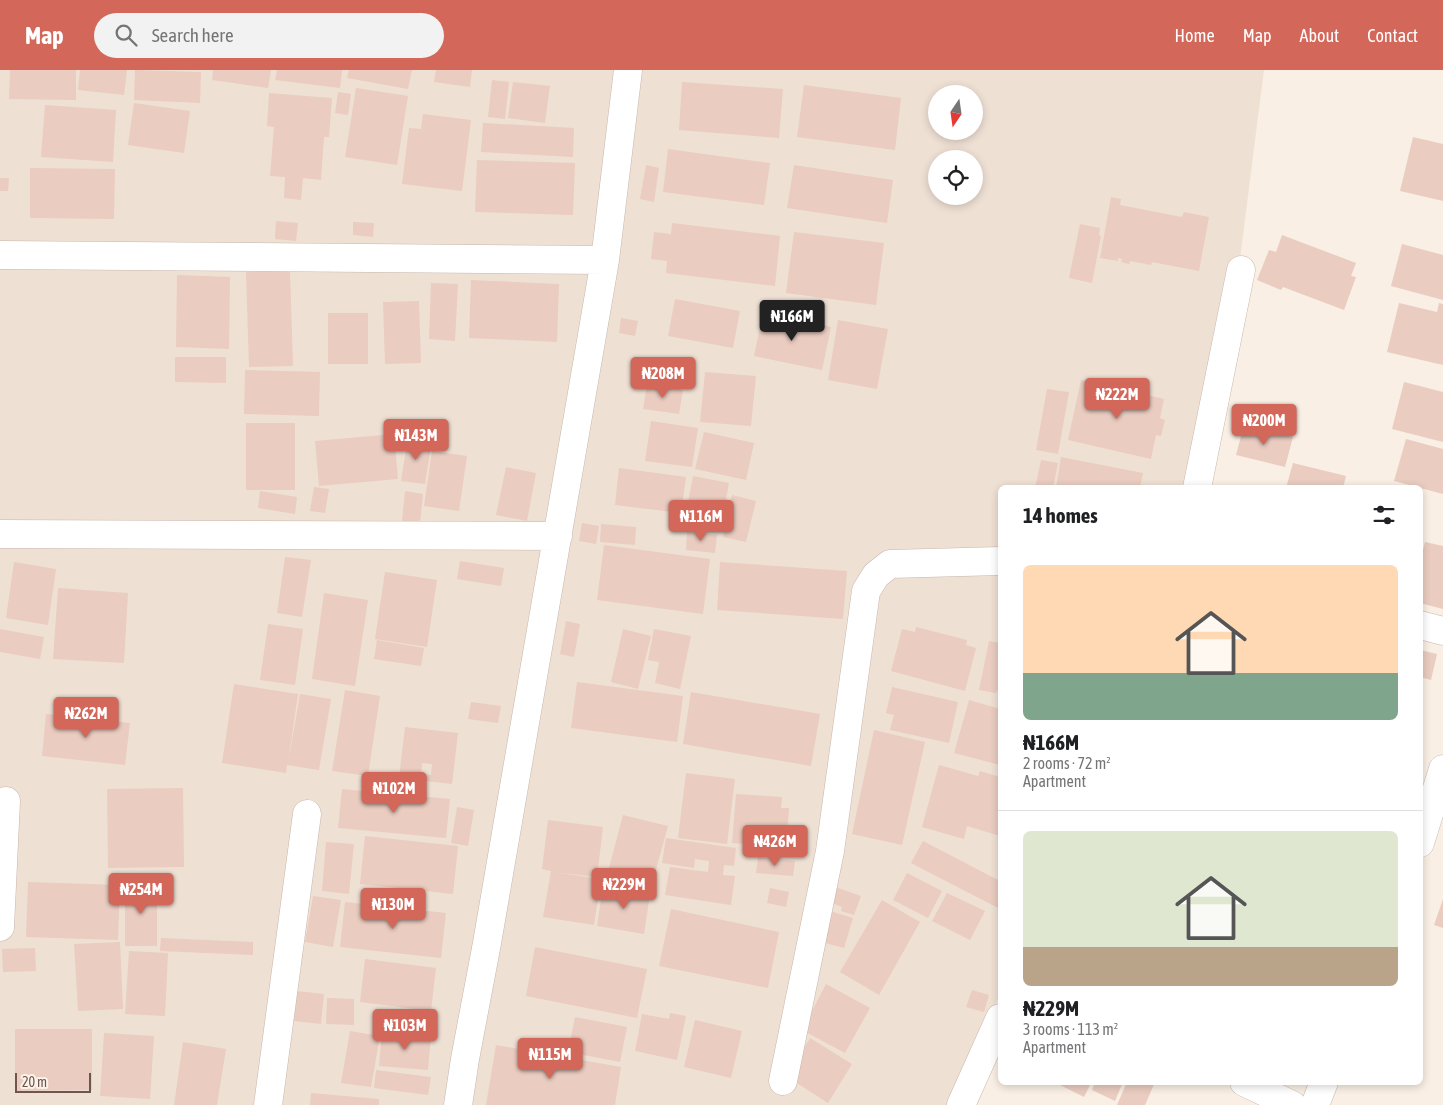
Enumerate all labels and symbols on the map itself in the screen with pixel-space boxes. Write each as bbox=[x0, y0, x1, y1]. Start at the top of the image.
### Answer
north arrow bbox=[928, 85, 982, 140]
pin: ₦166M bbox=[757, 300, 827, 342]
pin: ₦208M bbox=[628, 356, 698, 399]
pin: ₦222M bbox=[1082, 378, 1152, 420]
pin: ₦200M bbox=[1229, 404, 1299, 446]
pin: ₦143M bbox=[381, 418, 451, 461]
pin: ₦116M bbox=[666, 500, 736, 542]
pin: ₦262M bbox=[51, 696, 121, 739]
pin: ₦102M bbox=[359, 772, 429, 814]
pin: ₦426M bbox=[740, 824, 810, 867]
pin: ₦229M bbox=[589, 868, 659, 910]
pin: ₦254M bbox=[106, 872, 176, 915]
pin: ₦130M bbox=[358, 888, 428, 930]
pin: ₦103M bbox=[370, 1008, 440, 1051]
pin: ₦115M bbox=[515, 1038, 585, 1080]
scale bar bbox=[15, 1070, 91, 1093]

